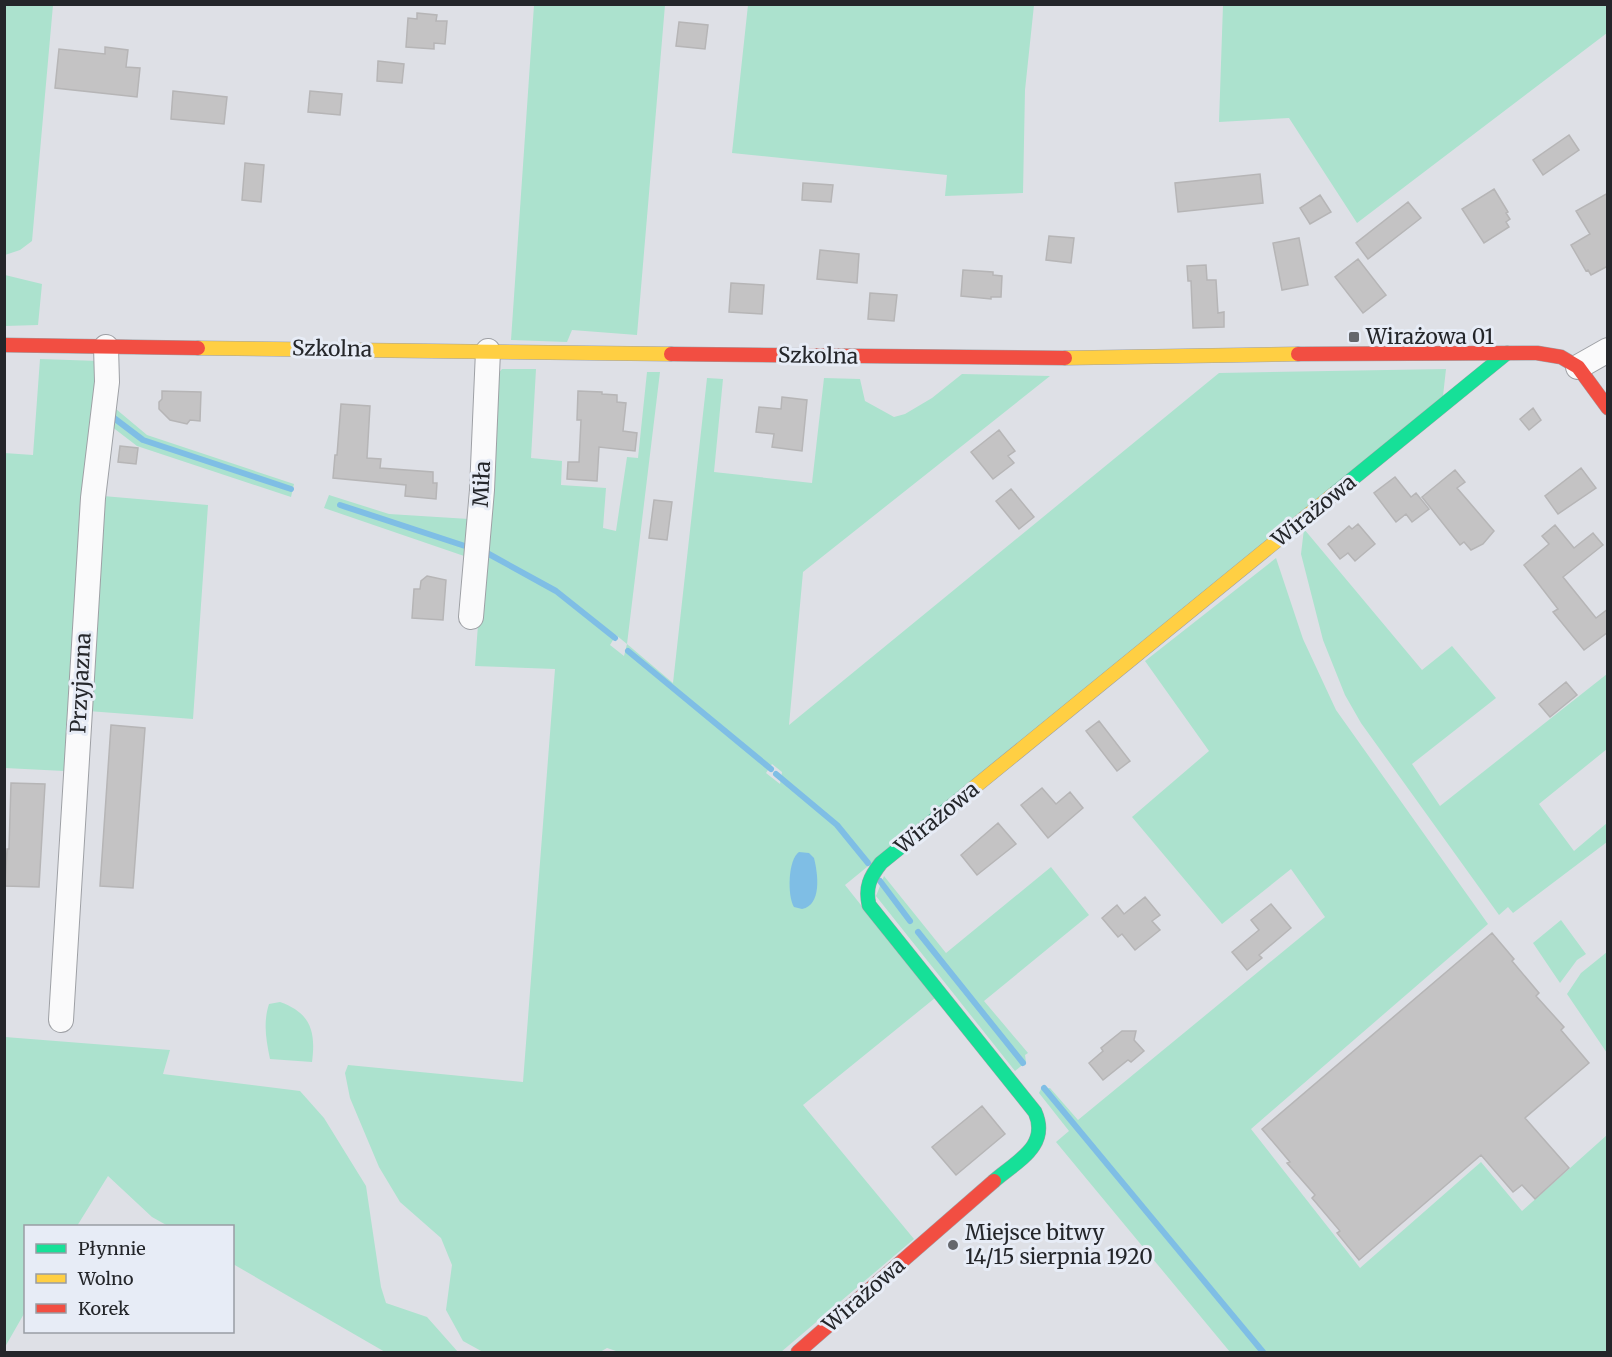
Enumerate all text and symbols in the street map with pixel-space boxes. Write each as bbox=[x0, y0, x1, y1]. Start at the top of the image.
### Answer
place label: Wirażowa 01 bbox=[1365, 323, 1494, 350]
marker: Wirażowa 01 bbox=[1347, 330, 1361, 344]
street label: Szkolna bbox=[292, 334, 372, 363]
street label: Szkolna bbox=[778, 341, 858, 370]
street label: Miła bbox=[467, 460, 496, 508]
street label: Wirażowa bbox=[1265, 468, 1361, 553]
street label: Przyjazna bbox=[64, 632, 97, 734]
street label: Wirażowa bbox=[888, 775, 984, 860]
place label: Miejsce bitwy 14/15 sierpnia 1920 bbox=[965, 1219, 1153, 1270]
legend bbox=[24, 1225, 234, 1333]
text: Płynnie bbox=[78, 1237, 146, 1260]
marker: Miejsce bitwy 14/15 sierpnia 1920 bbox=[946, 1238, 960, 1252]
street label: Wirażowa bbox=[816, 1251, 911, 1338]
text: Wolno bbox=[77, 1267, 134, 1290]
text: Korek bbox=[78, 1297, 130, 1320]

